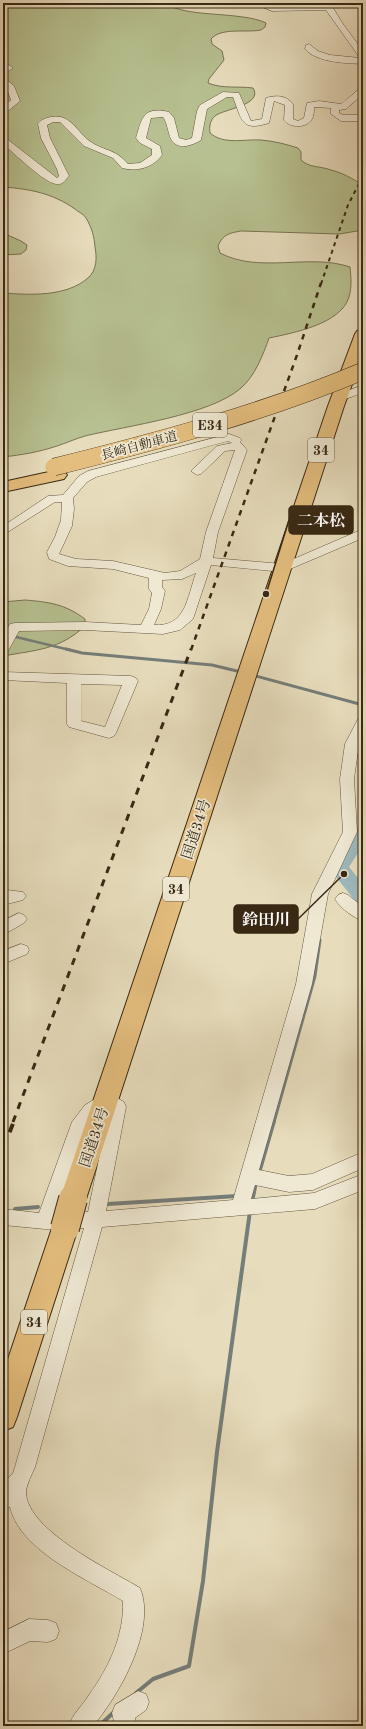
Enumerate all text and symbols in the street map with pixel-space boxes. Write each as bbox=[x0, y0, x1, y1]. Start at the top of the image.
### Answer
road number: E34 bbox=[193, 413, 227, 437]
street label: 長崎自動車道 bbox=[100, 428, 179, 463]
road number: 34 bbox=[308, 438, 334, 462]
callout: 二本松 bbox=[289, 506, 353, 534]
text: 二本松 bbox=[297, 512, 345, 530]
street label: 国道34号 bbox=[179, 797, 214, 861]
road number: 34 bbox=[163, 877, 189, 901]
callout: 鈴田川 bbox=[234, 905, 298, 933]
text: 鈴田川 bbox=[242, 911, 290, 929]
street label: 国道34号 bbox=[77, 1105, 112, 1169]
road number: 34 bbox=[21, 1310, 47, 1334]

